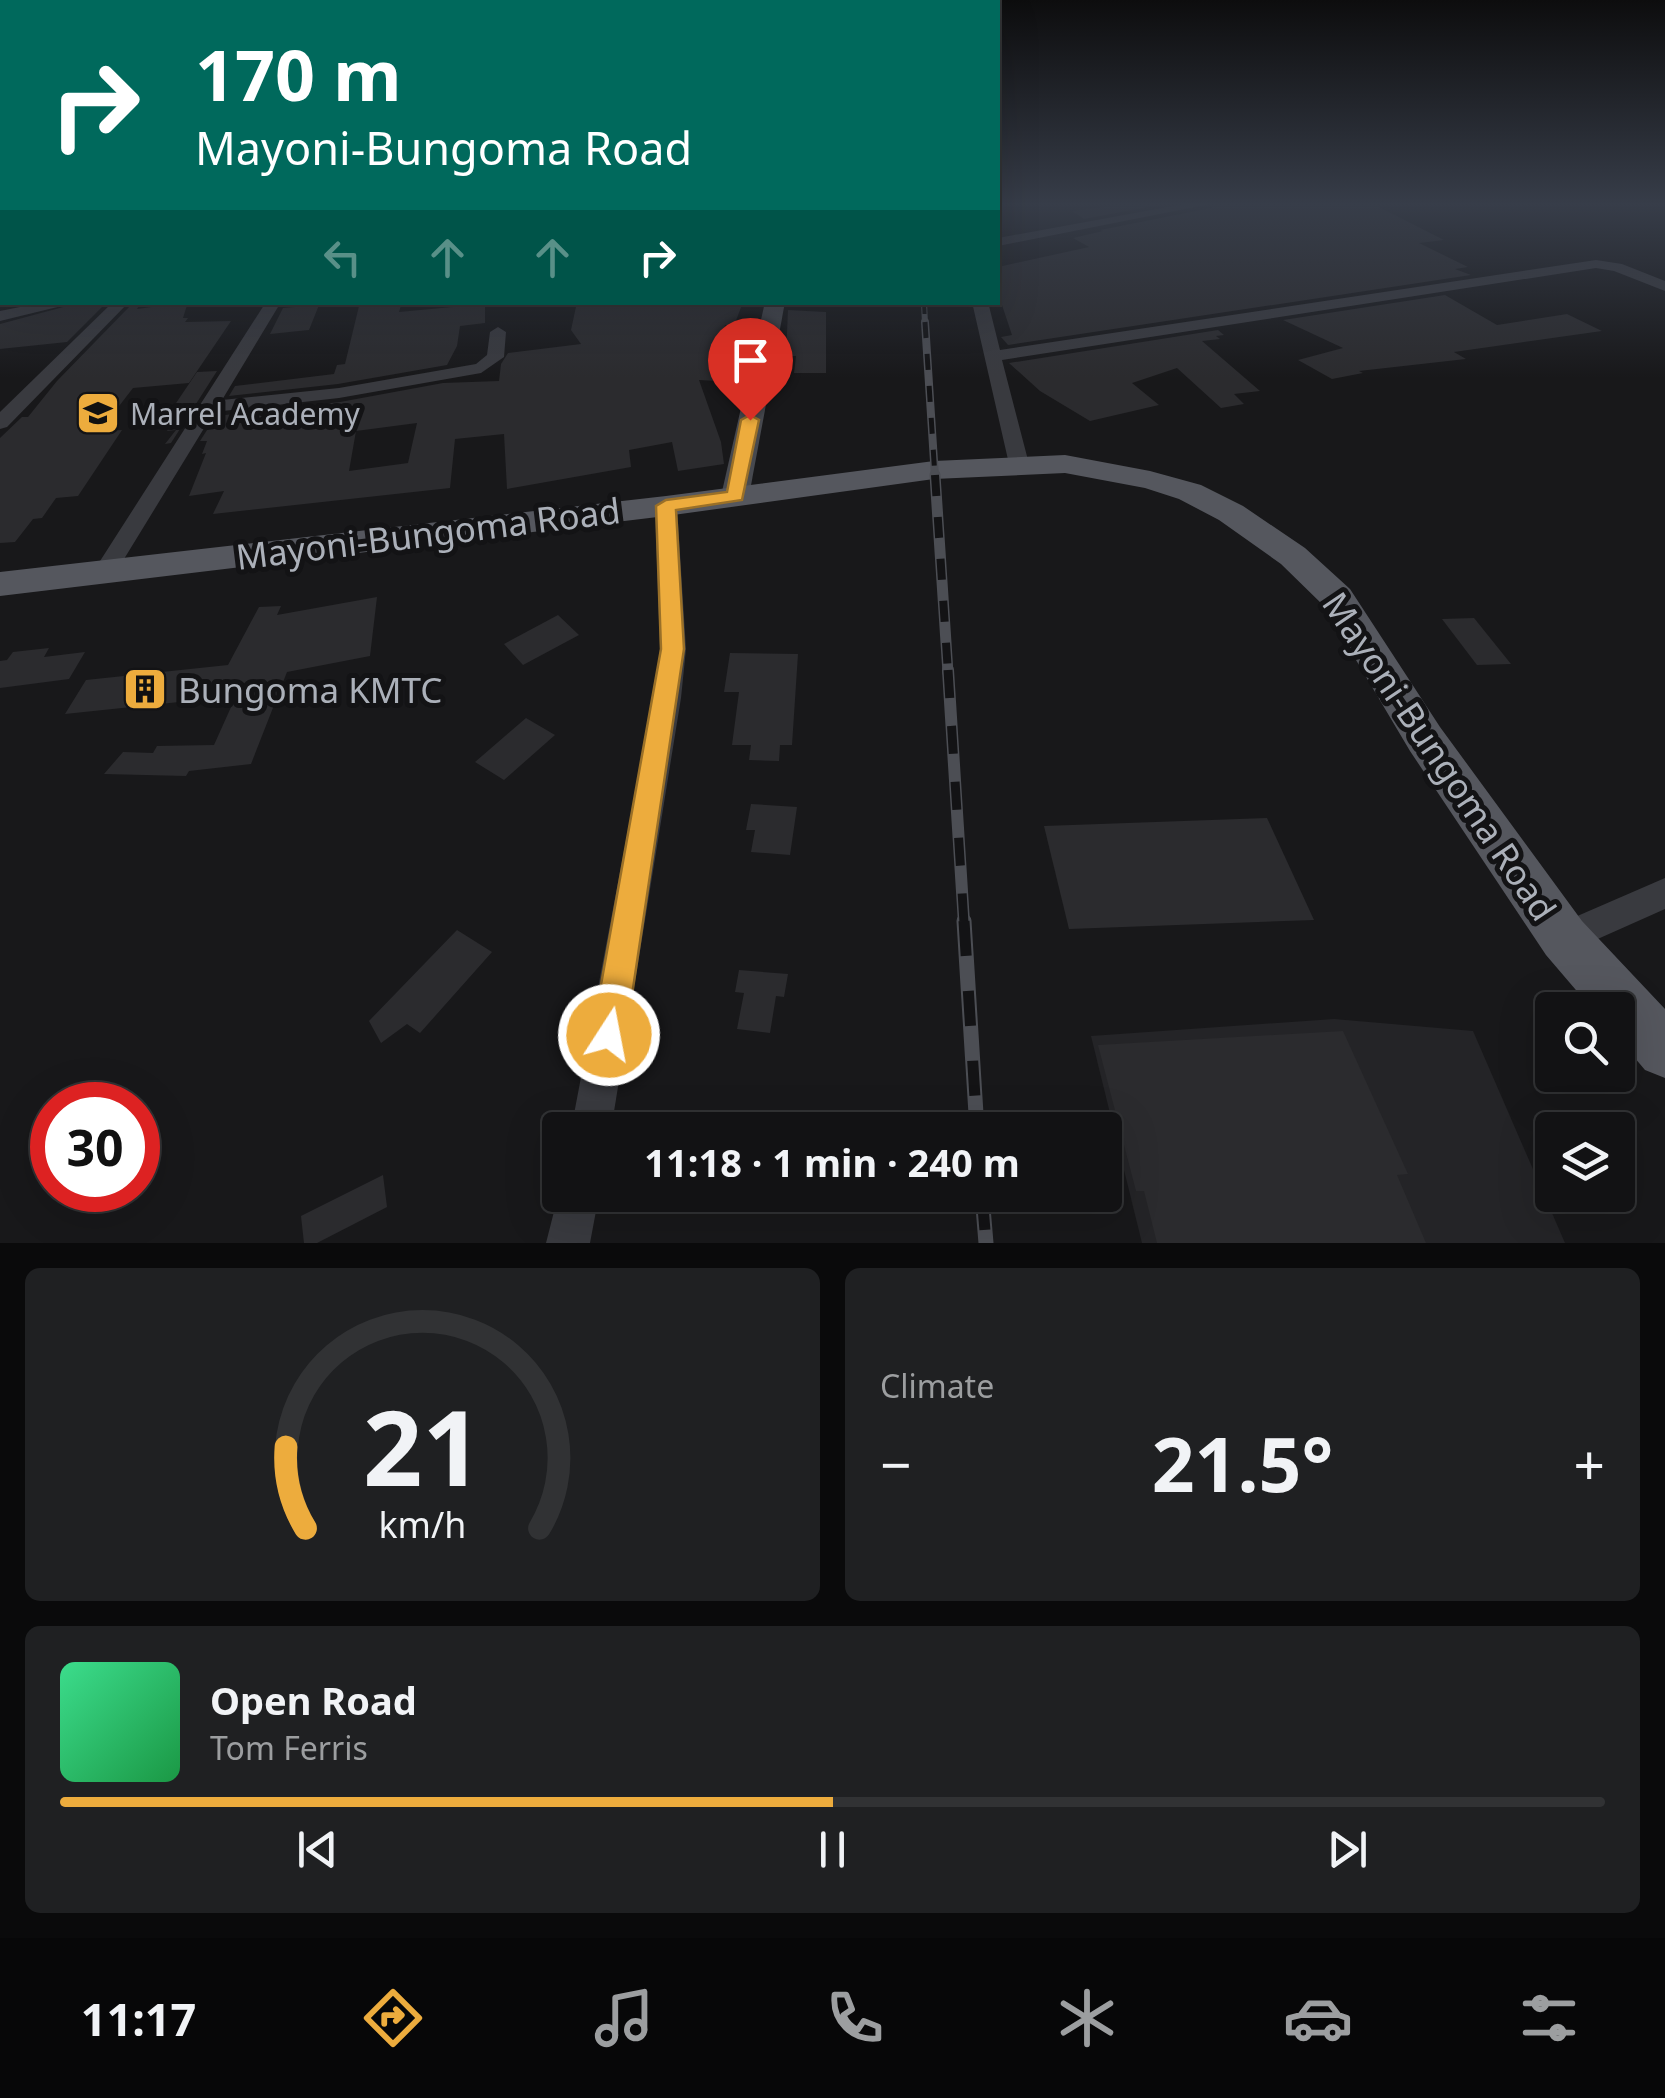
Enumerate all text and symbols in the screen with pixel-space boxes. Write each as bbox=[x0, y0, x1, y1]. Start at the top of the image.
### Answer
text: 170 m bbox=[195, 26, 402, 122]
icon: right bbox=[30, 40, 160, 170]
text: Mayoni-Bungoma Road bbox=[195, 117, 692, 178]
icon: left bbox=[315, 230, 370, 285]
icon: ahead bbox=[420, 230, 475, 285]
icon: ahead bbox=[525, 230, 580, 285]
icon: right bbox=[630, 230, 685, 285]
pin bbox=[708, 318, 793, 421]
icon: arrive bbox=[723, 333, 778, 388]
school or university icon: Marrel Academy bbox=[75, 390, 121, 436]
place label: Marrel Academy bbox=[130, 393, 360, 434]
street label: Mayoni-Bungoma Road bbox=[233, 486, 623, 580]
street label: Mayoni-Bungoma Road bbox=[1312, 583, 1568, 929]
building icon: Bungoma KMTC bbox=[122, 666, 168, 712]
place label: Bungoma KMTC bbox=[178, 666, 442, 713]
position arrow bbox=[557, 983, 661, 1087]
map controls bbox=[1535, 992, 1635, 1212]
button: search bbox=[1535, 992, 1635, 1092]
speed limit sign: 30 bbox=[30, 1082, 160, 1212]
button: layers bbox=[1535, 1112, 1635, 1212]
text: 11:18 · 1 min · 240 m bbox=[644, 1136, 1020, 1188]
text: Climate bbox=[880, 1364, 994, 1407]
text: 21 bbox=[363, 1375, 482, 1516]
text: 21.5° bbox=[1152, 1412, 1333, 1514]
text: − bbox=[880, 1426, 911, 1501]
text: + bbox=[1574, 1426, 1605, 1501]
text: km/h bbox=[379, 1500, 466, 1548]
text: Open Road bbox=[210, 1674, 417, 1726]
text: Tom Ferris bbox=[210, 1726, 368, 1769]
icon: previous bbox=[290, 1822, 345, 1877]
icon: pause bbox=[805, 1822, 860, 1877]
icon: next bbox=[1320, 1822, 1375, 1877]
icon: directions bbox=[358, 1983, 428, 2053]
icon: music bbox=[589, 1983, 659, 2053]
icon: phone bbox=[820, 1983, 890, 2053]
icon: climate bbox=[1052, 1983, 1122, 2053]
icon: car bbox=[1283, 1983, 1353, 2053]
icon: filters bbox=[1514, 1983, 1584, 2053]
text: 11:17 bbox=[81, 1988, 196, 2049]

